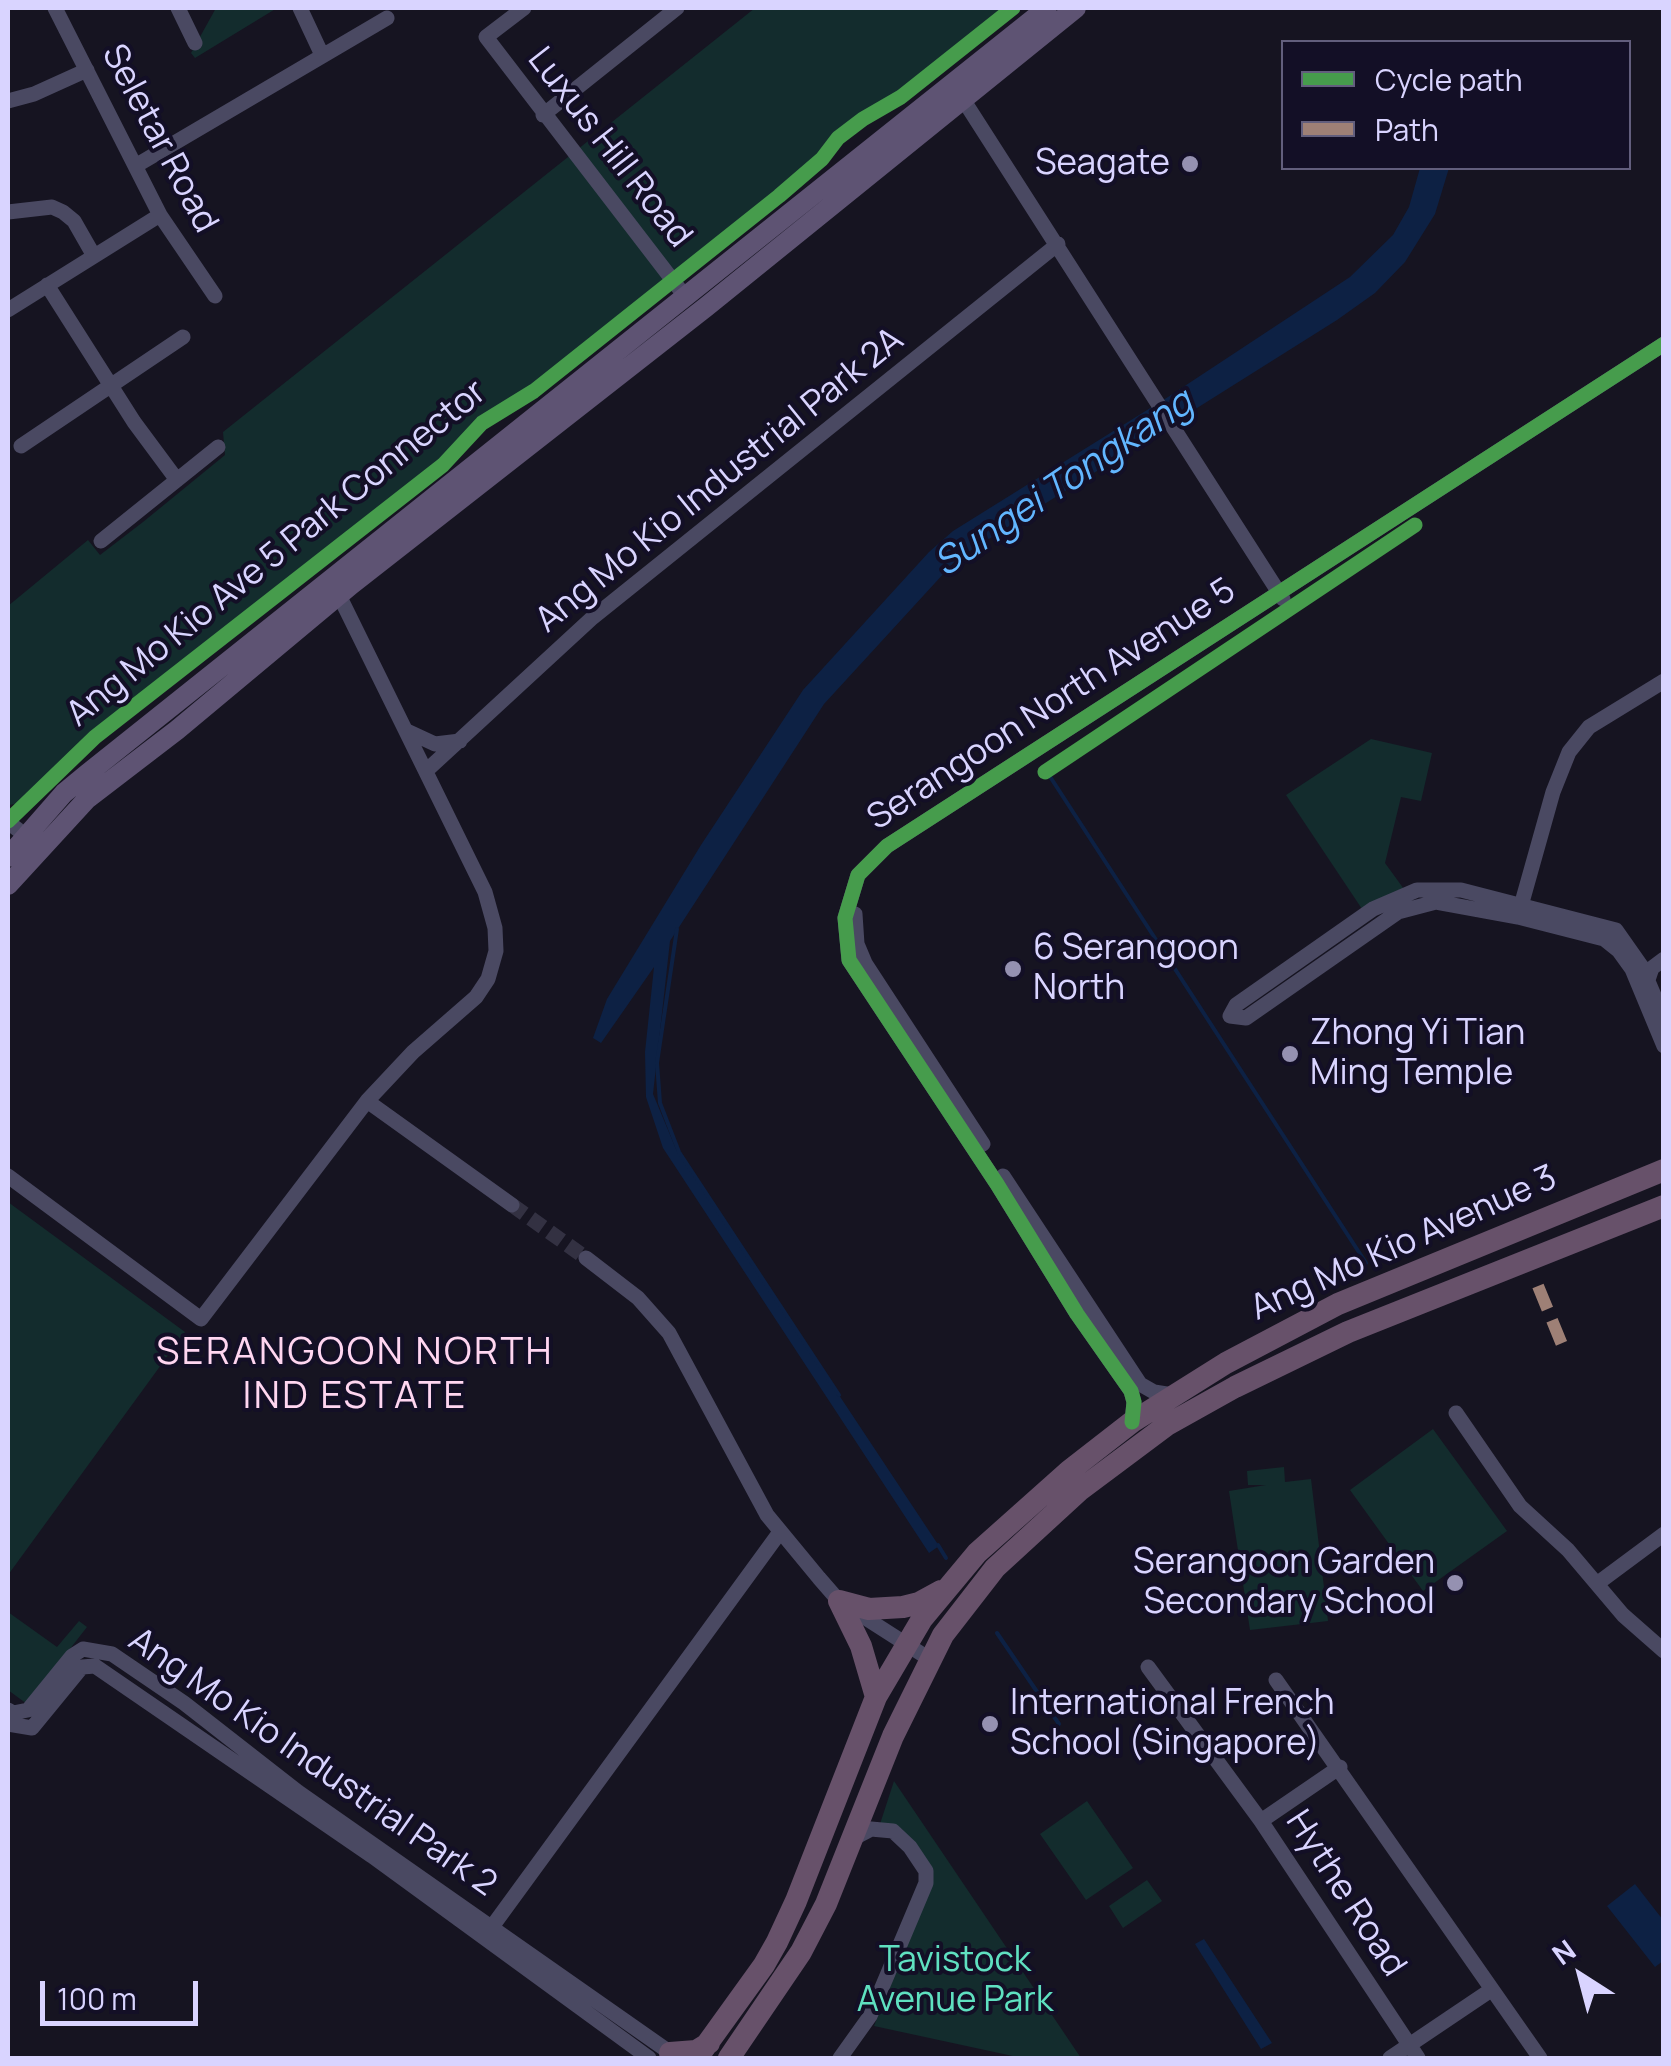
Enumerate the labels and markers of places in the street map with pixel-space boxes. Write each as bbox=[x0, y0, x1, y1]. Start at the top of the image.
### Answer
place label: Seagate bbox=[1035, 143, 1170, 185]
marker: Seagate bbox=[1179, 153, 1201, 175]
place label: 6 Serangoon North bbox=[1033, 928, 1239, 1010]
marker: 6 Serangoon North bbox=[1002, 958, 1024, 980]
place label: Zhong Yi Tian Ming Temple bbox=[1310, 1013, 1525, 1095]
marker: Zhong Yi Tian Ming Temple bbox=[1279, 1043, 1301, 1065]
place label: Serangoon Garden Secondary School bbox=[1133, 1542, 1435, 1624]
marker: Serangoon Garden Secondary School bbox=[1444, 1572, 1466, 1594]
place label: International French School (Singapore) bbox=[1010, 1683, 1335, 1765]
marker: International French School (Singapore) bbox=[979, 1713, 1001, 1735]

